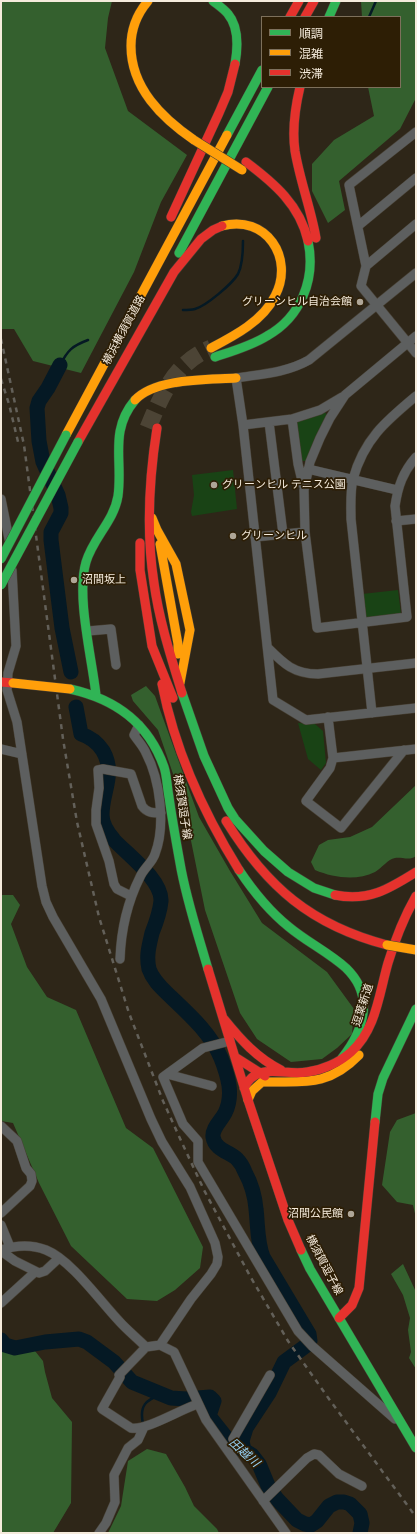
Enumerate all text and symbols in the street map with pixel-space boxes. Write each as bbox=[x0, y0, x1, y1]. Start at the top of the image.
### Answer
legend bbox=[261, 16, 401, 88]
text: 順調 bbox=[299, 27, 323, 41]
text: 混雑 bbox=[299, 47, 323, 61]
text: 渋滞 bbox=[299, 67, 323, 81]
street label: 横浜横須賀道路 bbox=[100, 293, 148, 367]
place label: グリーンヒル自治会館 bbox=[242, 295, 352, 309]
marker: グリーンヒル自治会館 bbox=[355, 297, 365, 307]
place label: グリーンヒル テニス公園 bbox=[222, 478, 346, 492]
marker: グリーンヒル テニス公園 bbox=[209, 480, 219, 490]
place label: グリーンヒル bbox=[241, 529, 307, 543]
marker: グリーンヒル bbox=[228, 531, 238, 541]
place label: 沼間坂上 bbox=[82, 573, 126, 587]
marker: 沼間坂上 bbox=[69, 575, 79, 585]
street label: 横須賀逗子線 bbox=[170, 773, 194, 841]
street label: 逗葉新道 bbox=[350, 982, 376, 1028]
place label: 沼間公民館 bbox=[288, 1207, 343, 1221]
marker: 沼間公民館 bbox=[346, 1209, 356, 1219]
street label: 横須賀逗子線 bbox=[303, 1233, 345, 1297]
water label: 田越川 bbox=[226, 1436, 262, 1470]

